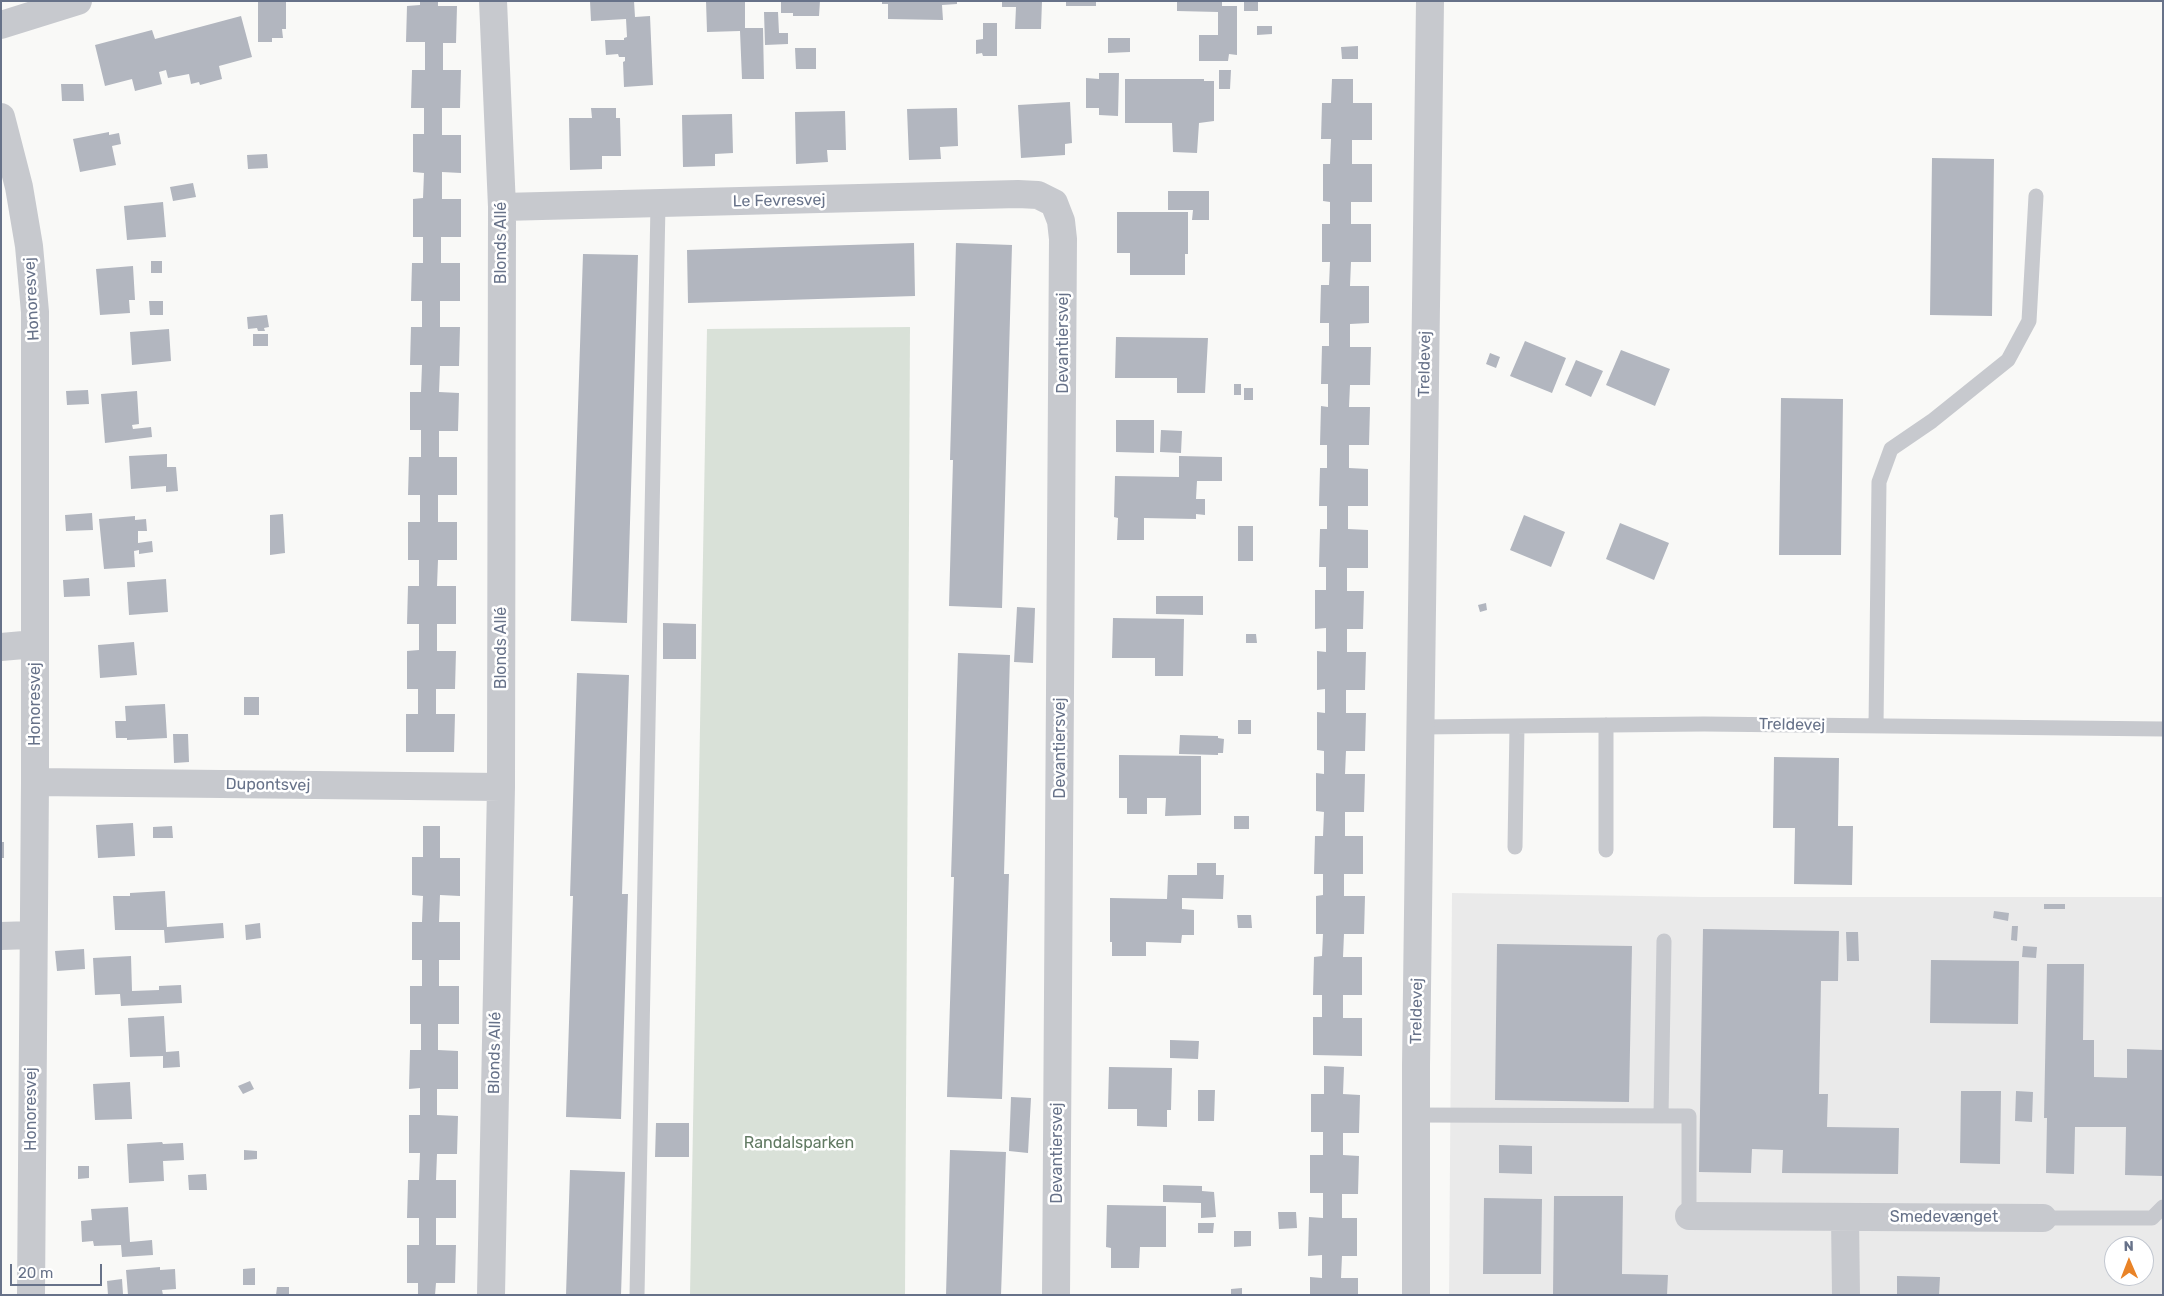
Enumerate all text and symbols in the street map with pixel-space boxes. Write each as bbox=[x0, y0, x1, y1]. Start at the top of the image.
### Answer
street label: Le Fevresvej bbox=[732, 191, 826, 211]
street label: Blonds Allé bbox=[491, 202, 511, 284]
street label: Honoresvej bbox=[20, 257, 44, 341]
street label: Devantiersvej bbox=[1053, 292, 1073, 394]
street label: Treldevej bbox=[1415, 331, 1435, 397]
street label: Blonds Allé bbox=[491, 607, 511, 689]
street label: Honoresvej bbox=[25, 662, 45, 746]
street label: Devantiersvej bbox=[1050, 697, 1070, 799]
street label: Treldevej bbox=[1759, 715, 1825, 735]
street label: Dupontsvej bbox=[225, 775, 311, 795]
street label: Treldevej bbox=[1407, 978, 1427, 1044]
street label: Blonds Allé bbox=[485, 1012, 505, 1094]
street label: Honoresvej bbox=[21, 1067, 41, 1151]
street label: Devantiersvej bbox=[1047, 1102, 1067, 1204]
park label: Randalsparken bbox=[744, 1133, 854, 1153]
street label: Smedevænget bbox=[1890, 1207, 1998, 1227]
north arrow bbox=[2104, 1236, 2154, 1286]
text: N bbox=[2124, 1238, 2134, 1255]
scale bar bbox=[12, 1254, 105, 1286]
text: 20 m bbox=[18, 1264, 53, 1282]

